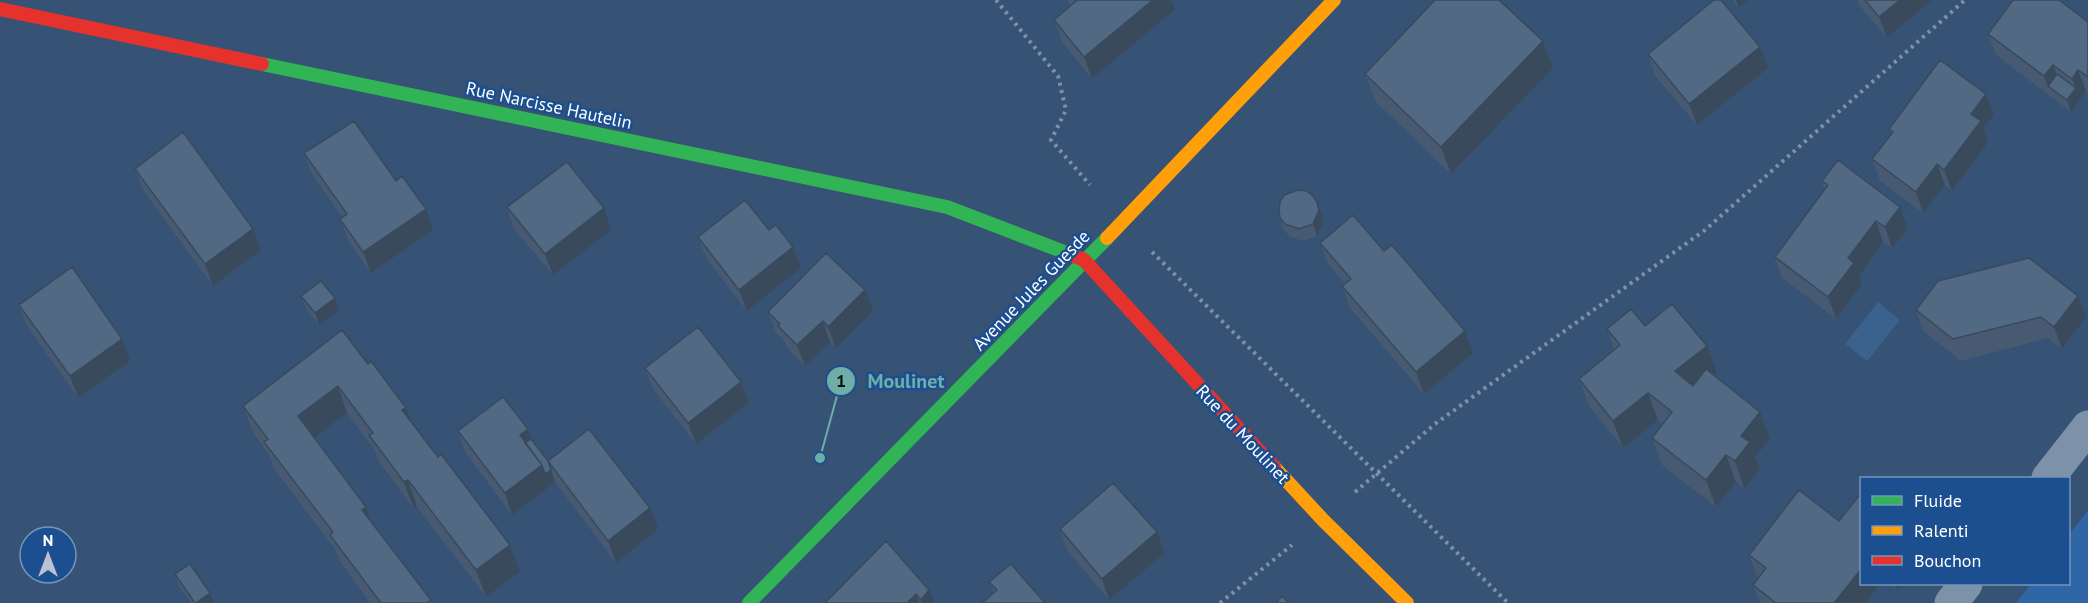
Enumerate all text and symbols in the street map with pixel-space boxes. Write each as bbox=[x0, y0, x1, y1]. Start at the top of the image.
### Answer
street label: Rue Narcisse Hautelin bbox=[464, 76, 634, 134]
street label: Avenue Jules Guesde bbox=[967, 225, 1095, 355]
callout: Moulinet bbox=[826, 362, 956, 400]
text: Moulinet bbox=[868, 368, 944, 394]
text: 1 bbox=[836, 369, 846, 392]
street label: Rue du Moulinet bbox=[1191, 380, 1295, 488]
legend bbox=[1860, 477, 2070, 585]
text: Fluide bbox=[1914, 489, 1962, 512]
text: Ralenti bbox=[1914, 519, 1969, 542]
north arrow bbox=[18, 525, 78, 585]
text: N bbox=[43, 530, 53, 550]
text: Bouchon bbox=[1914, 549, 1981, 572]

